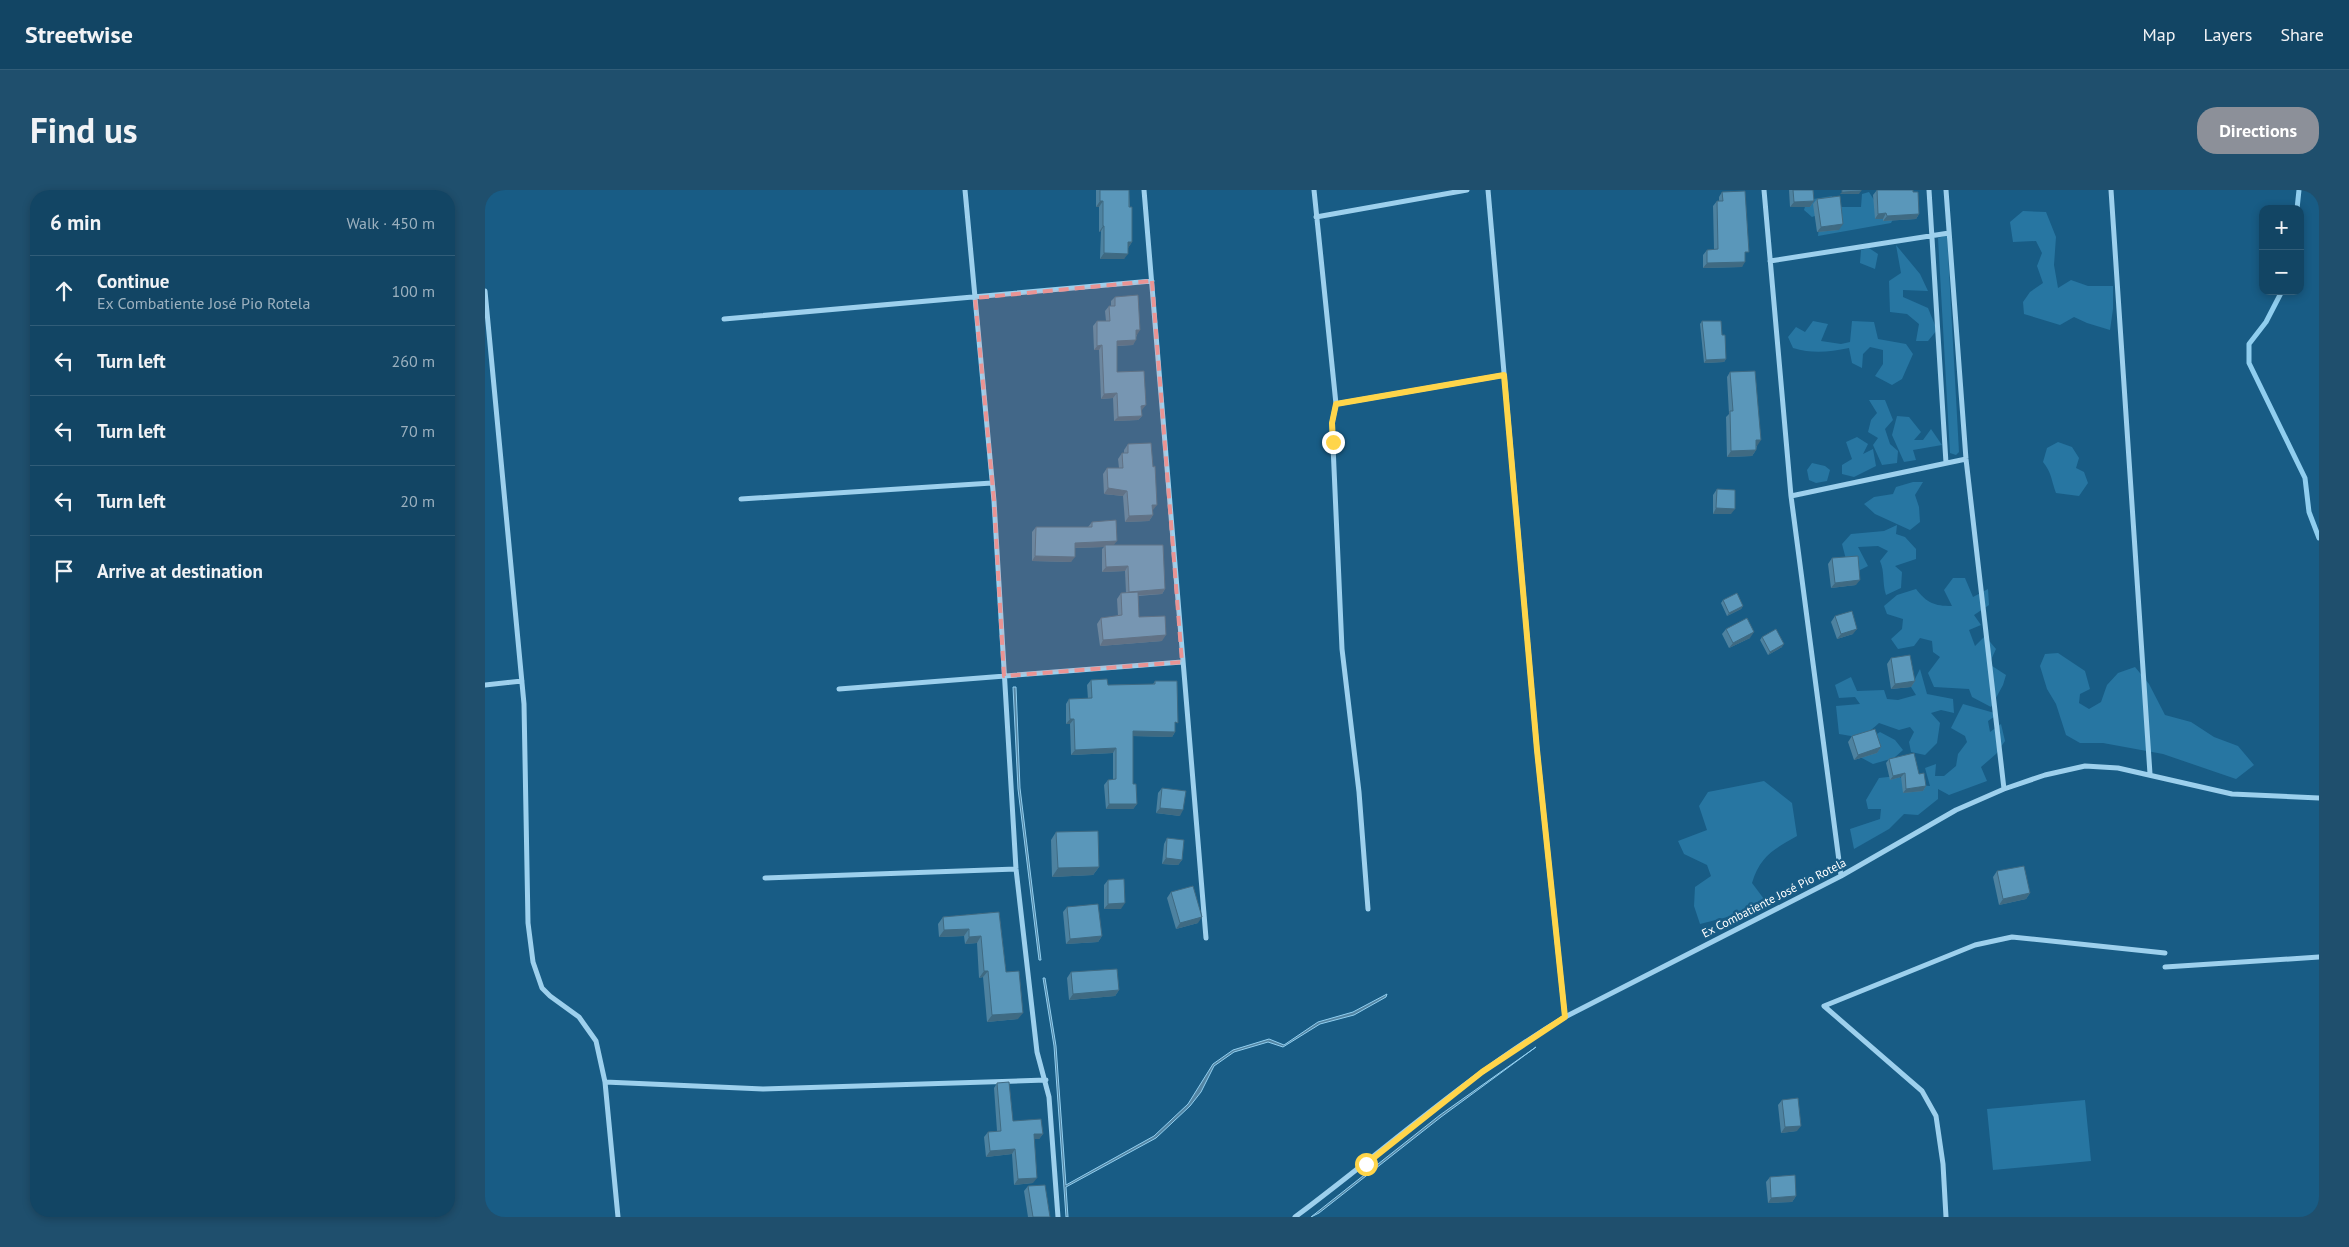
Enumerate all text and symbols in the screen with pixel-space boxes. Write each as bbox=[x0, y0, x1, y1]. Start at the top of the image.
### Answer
text: Streetwise bbox=[25, 19, 133, 50]
text: Map bbox=[2143, 23, 2175, 46]
text: Layers bbox=[2203, 23, 2252, 46]
text: Share bbox=[2280, 23, 2324, 46]
text: Find us bbox=[30, 107, 138, 153]
button: Directions bbox=[2197, 107, 2319, 154]
map controls bbox=[2259, 205, 2304, 295]
button: + bbox=[2259, 205, 2304, 250]
text: 6 min bbox=[50, 209, 101, 236]
text: Walk · 450 m bbox=[346, 213, 435, 233]
button: − bbox=[2259, 250, 2304, 295]
text: Continue bbox=[97, 269, 169, 293]
icon: ahead bbox=[50, 277, 78, 305]
text: 100 m bbox=[392, 281, 435, 301]
text: Ex Combatiente José Pio Rotela bbox=[97, 293, 310, 313]
icon: left bbox=[50, 347, 78, 375]
text: Turn left bbox=[97, 349, 166, 373]
text: 260 m bbox=[392, 351, 435, 371]
icon: left bbox=[50, 417, 78, 445]
text: Turn left bbox=[97, 419, 166, 443]
text: 70 m bbox=[400, 421, 435, 441]
route end bbox=[1322, 431, 1345, 454]
icon: left bbox=[50, 487, 78, 515]
text: Turn left bbox=[97, 489, 166, 513]
text: 20 m bbox=[400, 491, 435, 511]
icon: arrive bbox=[50, 557, 78, 585]
text: Arrive at destination bbox=[97, 559, 263, 583]
street label: Ex Combatiente José Pio Rotela bbox=[1699, 855, 1848, 941]
route start bbox=[1355, 1153, 1378, 1176]

